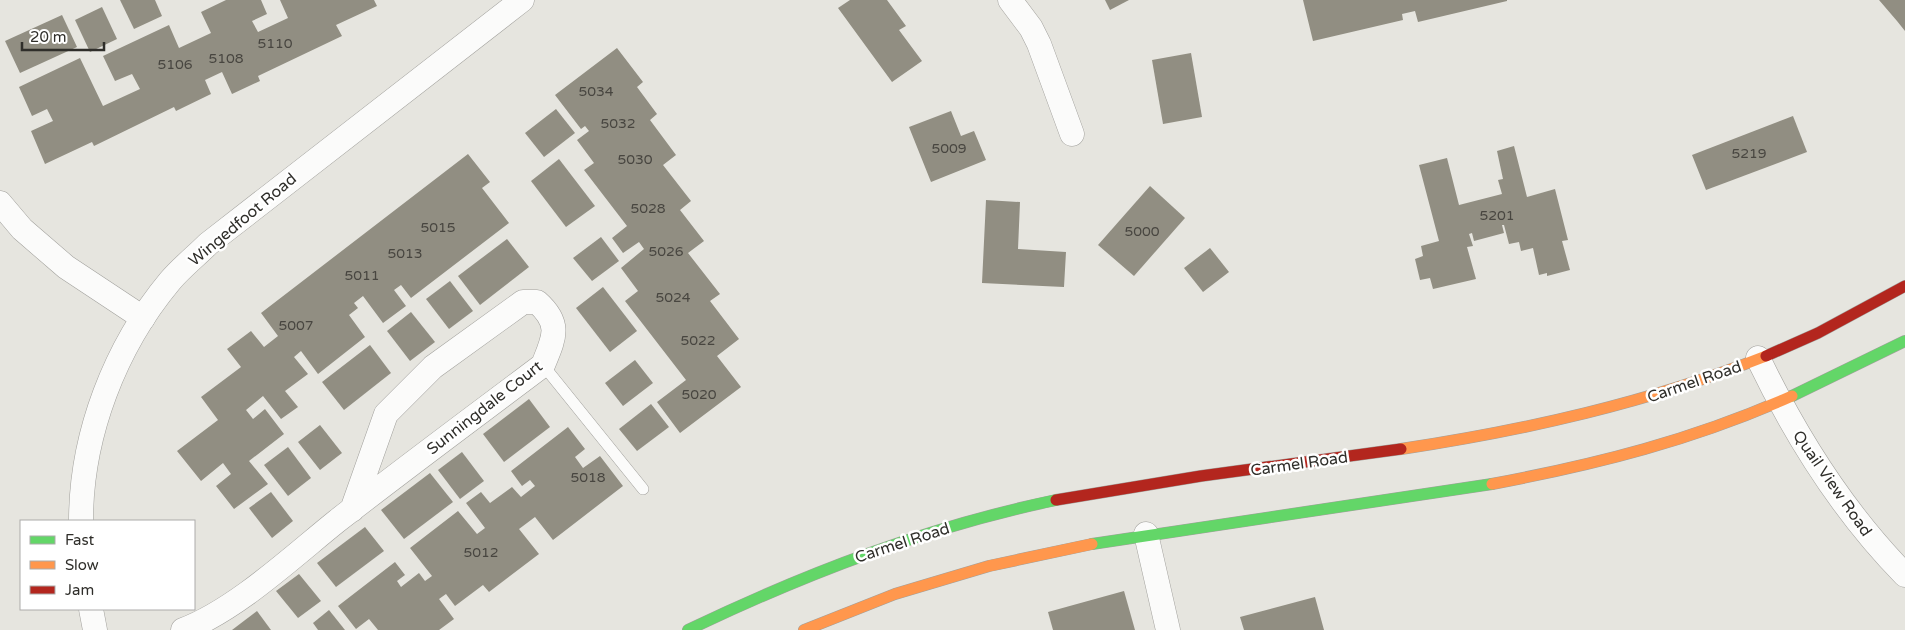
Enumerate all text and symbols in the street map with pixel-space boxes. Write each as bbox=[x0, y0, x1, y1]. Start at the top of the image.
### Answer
scale bar bbox=[22, 20, 105, 52]
text: 20 m bbox=[30, 28, 67, 46]
house number: 5110 bbox=[257, 35, 293, 52]
house number: 5108 bbox=[208, 50, 244, 67]
house number: 5106 bbox=[157, 56, 193, 73]
house number: 5034 bbox=[578, 83, 614, 100]
house number: 5032 bbox=[600, 115, 636, 132]
house number: 5009 bbox=[931, 140, 967, 157]
house number: 5219 bbox=[1731, 145, 1767, 162]
house number: 5030 bbox=[617, 151, 653, 168]
street label: Wingedfoot Road bbox=[185, 169, 301, 271]
house number: 5028 bbox=[630, 200, 666, 217]
house number: 5201 bbox=[1479, 207, 1515, 224]
house number: 5015 bbox=[420, 219, 456, 236]
house number: 5000 bbox=[1124, 223, 1160, 240]
house number: 5026 bbox=[648, 243, 684, 260]
house number: 5013 bbox=[387, 245, 423, 262]
house number: 5011 bbox=[344, 267, 380, 284]
house number: 5024 bbox=[655, 289, 691, 306]
house number: 5007 bbox=[278, 317, 314, 334]
house number: 5022 bbox=[680, 332, 716, 349]
street label: Sunningdale Court bbox=[423, 356, 547, 459]
street label: Carmel Road bbox=[1645, 356, 1744, 407]
house number: 5020 bbox=[681, 386, 717, 403]
street label: Quail View Road bbox=[1788, 427, 1876, 540]
street label: Carmel Road bbox=[1249, 447, 1349, 481]
house number: 5018 bbox=[570, 469, 606, 486]
street label: Carmel Road bbox=[852, 518, 952, 568]
legend bbox=[20, 520, 195, 610]
text: Fast bbox=[65, 531, 95, 549]
house number: 5012 bbox=[463, 544, 499, 561]
text: Slow bbox=[65, 556, 99, 574]
text: Jam bbox=[65, 581, 94, 599]

